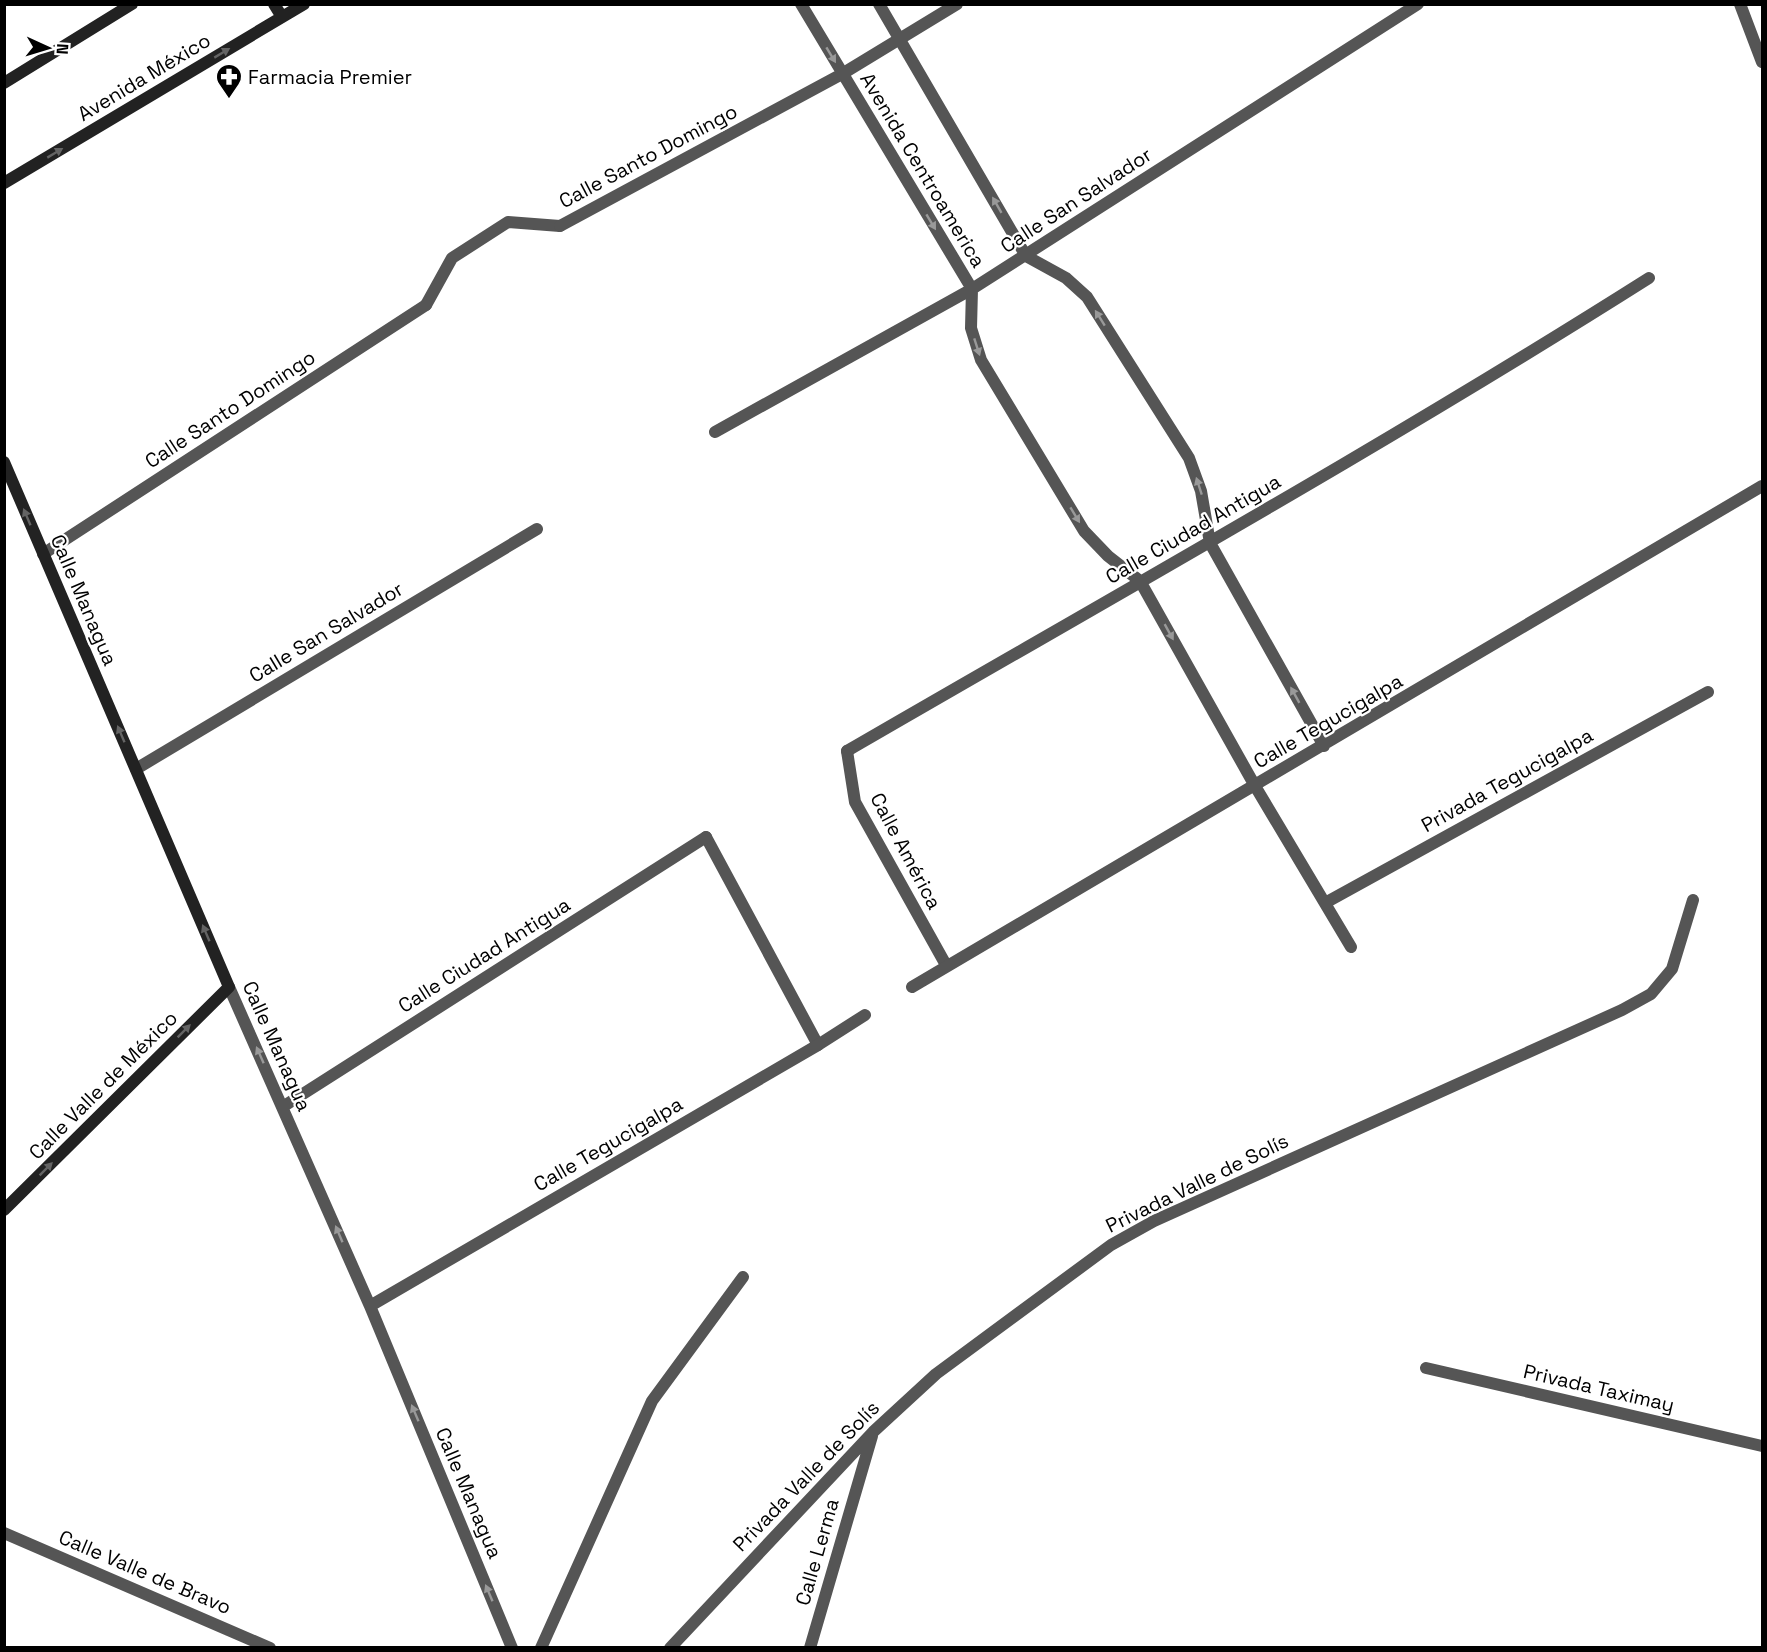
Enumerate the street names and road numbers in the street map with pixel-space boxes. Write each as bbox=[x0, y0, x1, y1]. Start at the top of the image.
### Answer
street label: Avenida México bbox=[73, 27, 215, 127]
street label: Avenida Centroamerica bbox=[854, 68, 992, 272]
street label: Calle Santo Domingo bbox=[554, 98, 742, 214]
street label: Calle San Salvador bbox=[995, 141, 1157, 259]
street label: Calle Santo Domingo bbox=[140, 344, 320, 474]
street label: Calle Ciudad Antigua bbox=[1101, 468, 1285, 590]
street label: Calle Managua bbox=[45, 530, 123, 670]
street label: Calle San Salvador bbox=[244, 576, 408, 688]
street label: Calle Tegucigalpa bbox=[1249, 668, 1407, 774]
street label: Privada Tegucigalpa bbox=[1417, 722, 1597, 838]
street label: Calle América bbox=[864, 788, 948, 914]
street label: Calle Ciudad Antigua bbox=[393, 891, 575, 1019]
street label: Calle Managua bbox=[237, 977, 317, 1115]
street label: Calle Valle de México bbox=[23, 1005, 183, 1165]
street label: Calle Tegucigalpa bbox=[529, 1091, 687, 1197]
street label: Privada Valle de Solís bbox=[1101, 1127, 1293, 1239]
street label: Privada Taximay bbox=[1521, 1358, 1677, 1418]
street label: Privada Valle de Solís bbox=[727, 1395, 885, 1557]
street label: Calle Managua bbox=[430, 1423, 508, 1563]
street label: Calle Lerma bbox=[789, 1496, 845, 1608]
street label: Calle Valle de Bravo bbox=[55, 1524, 235, 1620]

